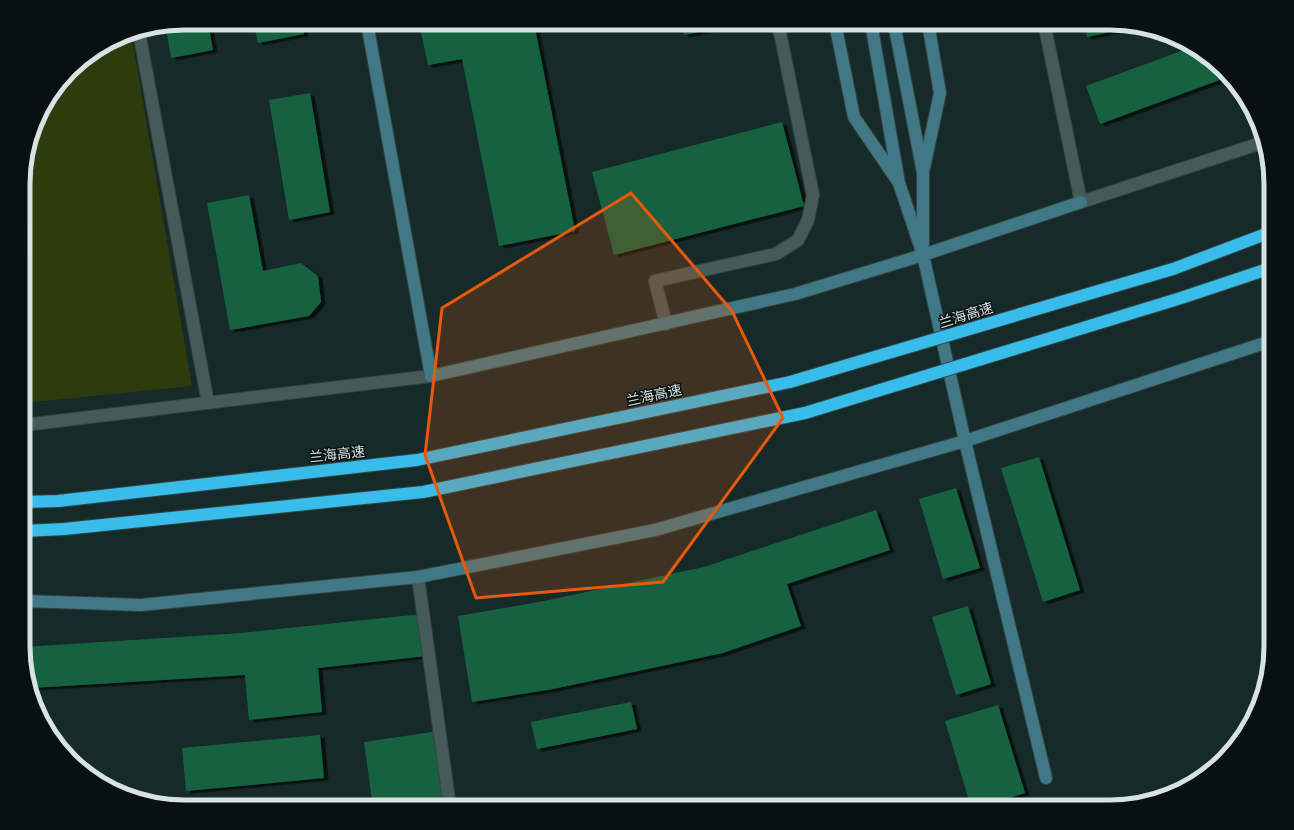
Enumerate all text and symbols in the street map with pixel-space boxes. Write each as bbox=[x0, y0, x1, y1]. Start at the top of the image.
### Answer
street label: 兰海高速 bbox=[937, 299, 995, 331]
street label: 兰海高速 bbox=[625, 381, 683, 409]
street label: 兰海高速 bbox=[308, 443, 366, 465]

